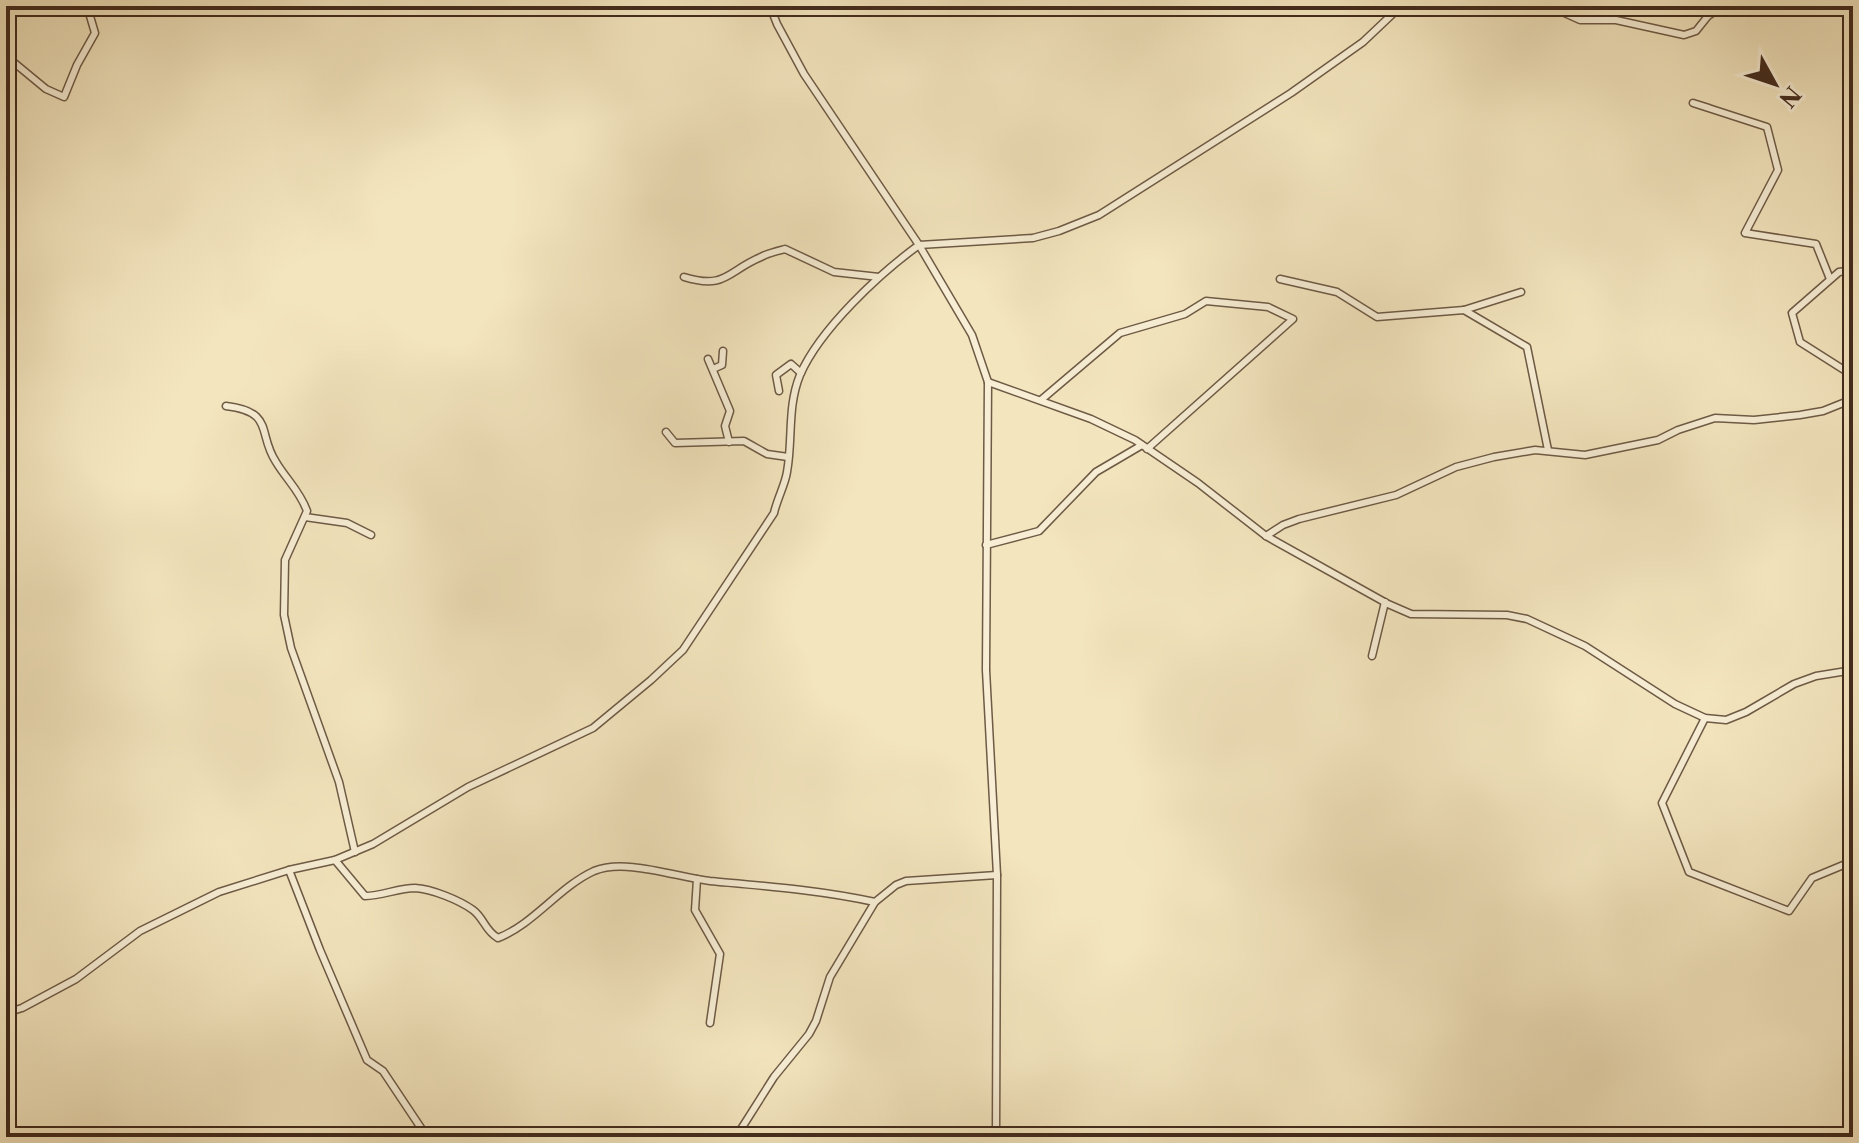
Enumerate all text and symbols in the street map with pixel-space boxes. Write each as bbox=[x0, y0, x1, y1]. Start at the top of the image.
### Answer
north arrow bbox=[1735, 44, 1815, 124]
text: N bbox=[1773, 81, 1806, 113]

